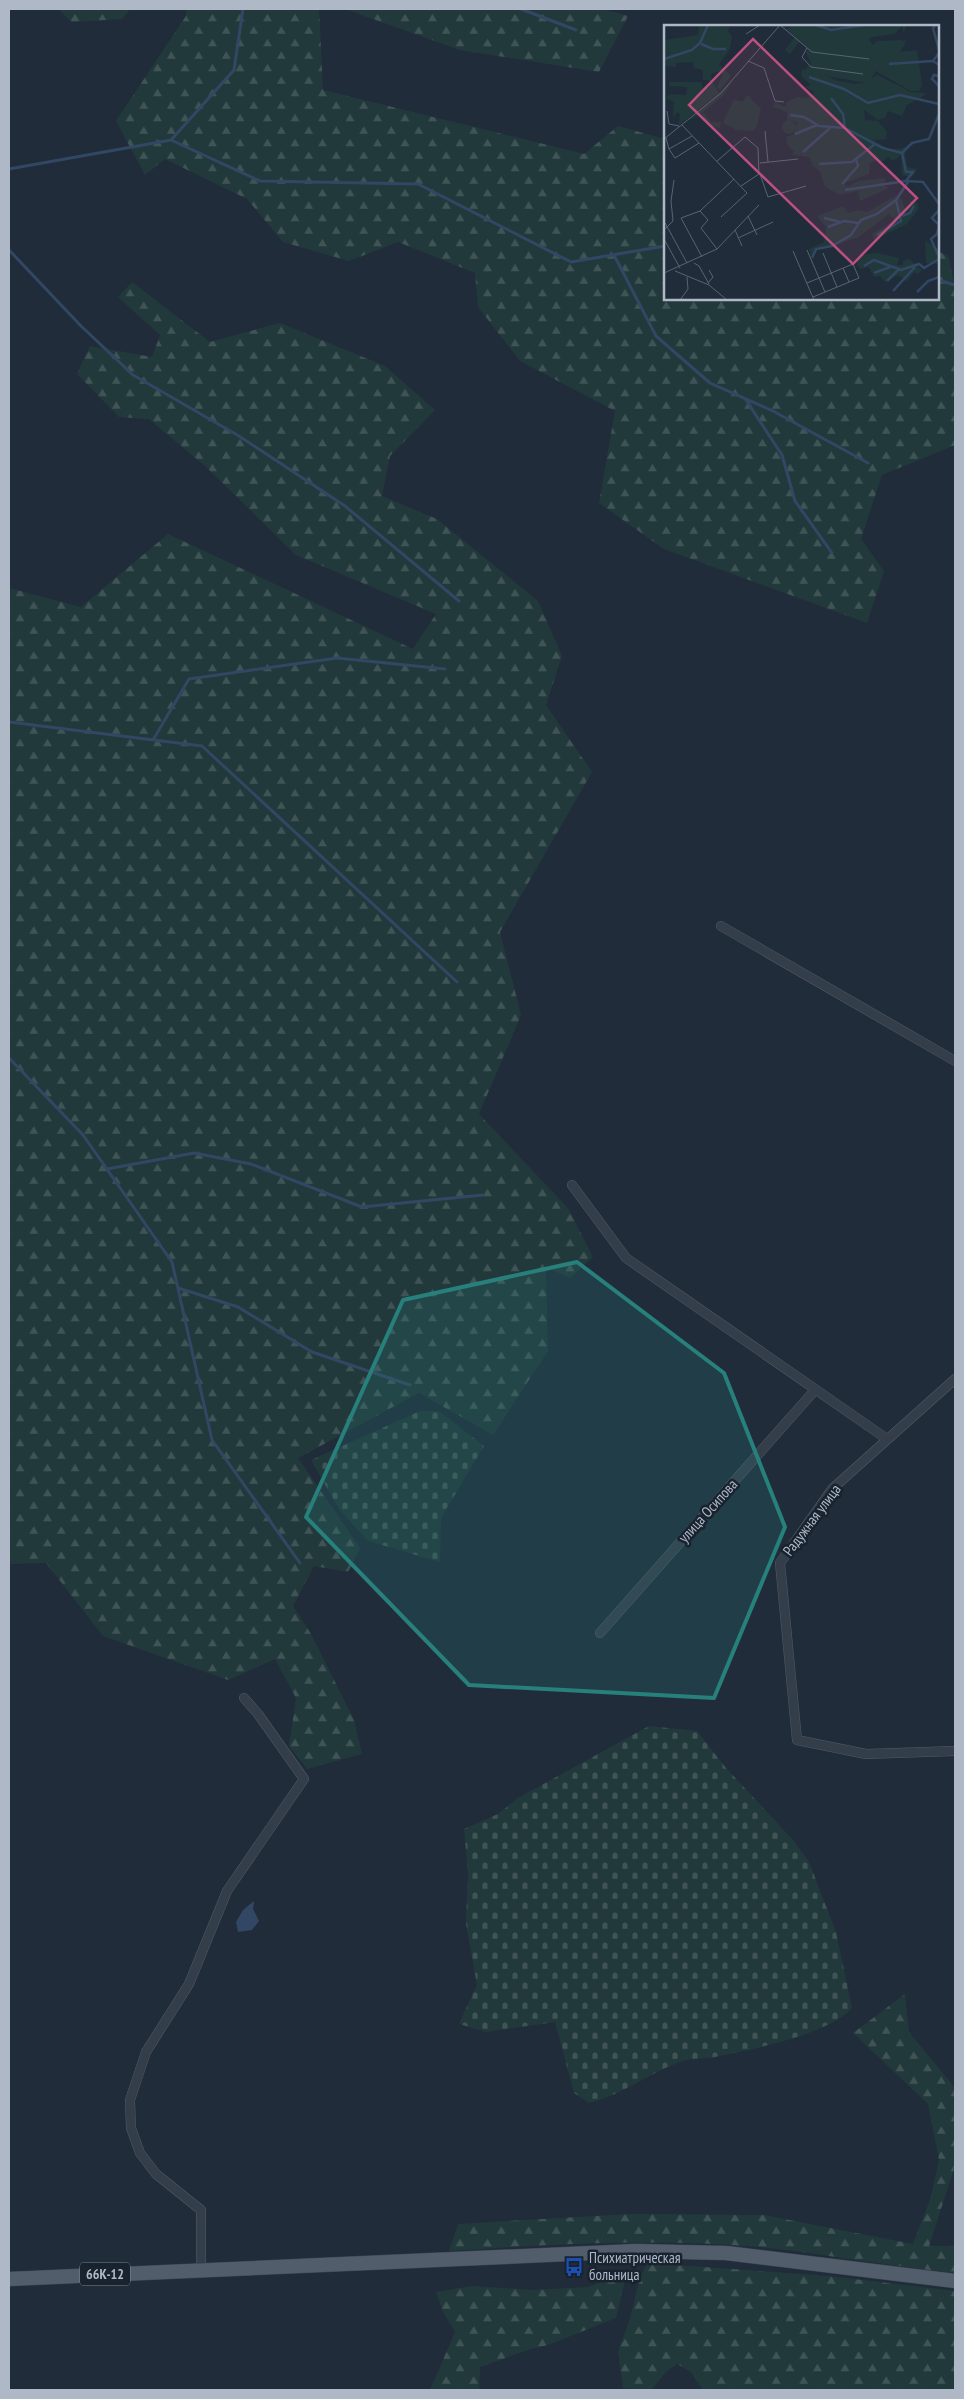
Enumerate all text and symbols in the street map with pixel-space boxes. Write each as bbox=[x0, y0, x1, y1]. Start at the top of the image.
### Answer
inset map bbox=[664, 25, 939, 300]
street label: улица Осипова bbox=[674, 1475, 741, 1546]
street label: Радужная улица bbox=[778, 1480, 845, 1559]
place label: Психиатрическая больница bbox=[589, 2248, 681, 2284]
bus stop icon: Психиатрическая больница bbox=[563, 2256, 585, 2278]
road number: 66К-12 bbox=[80, 2262, 130, 2286]

